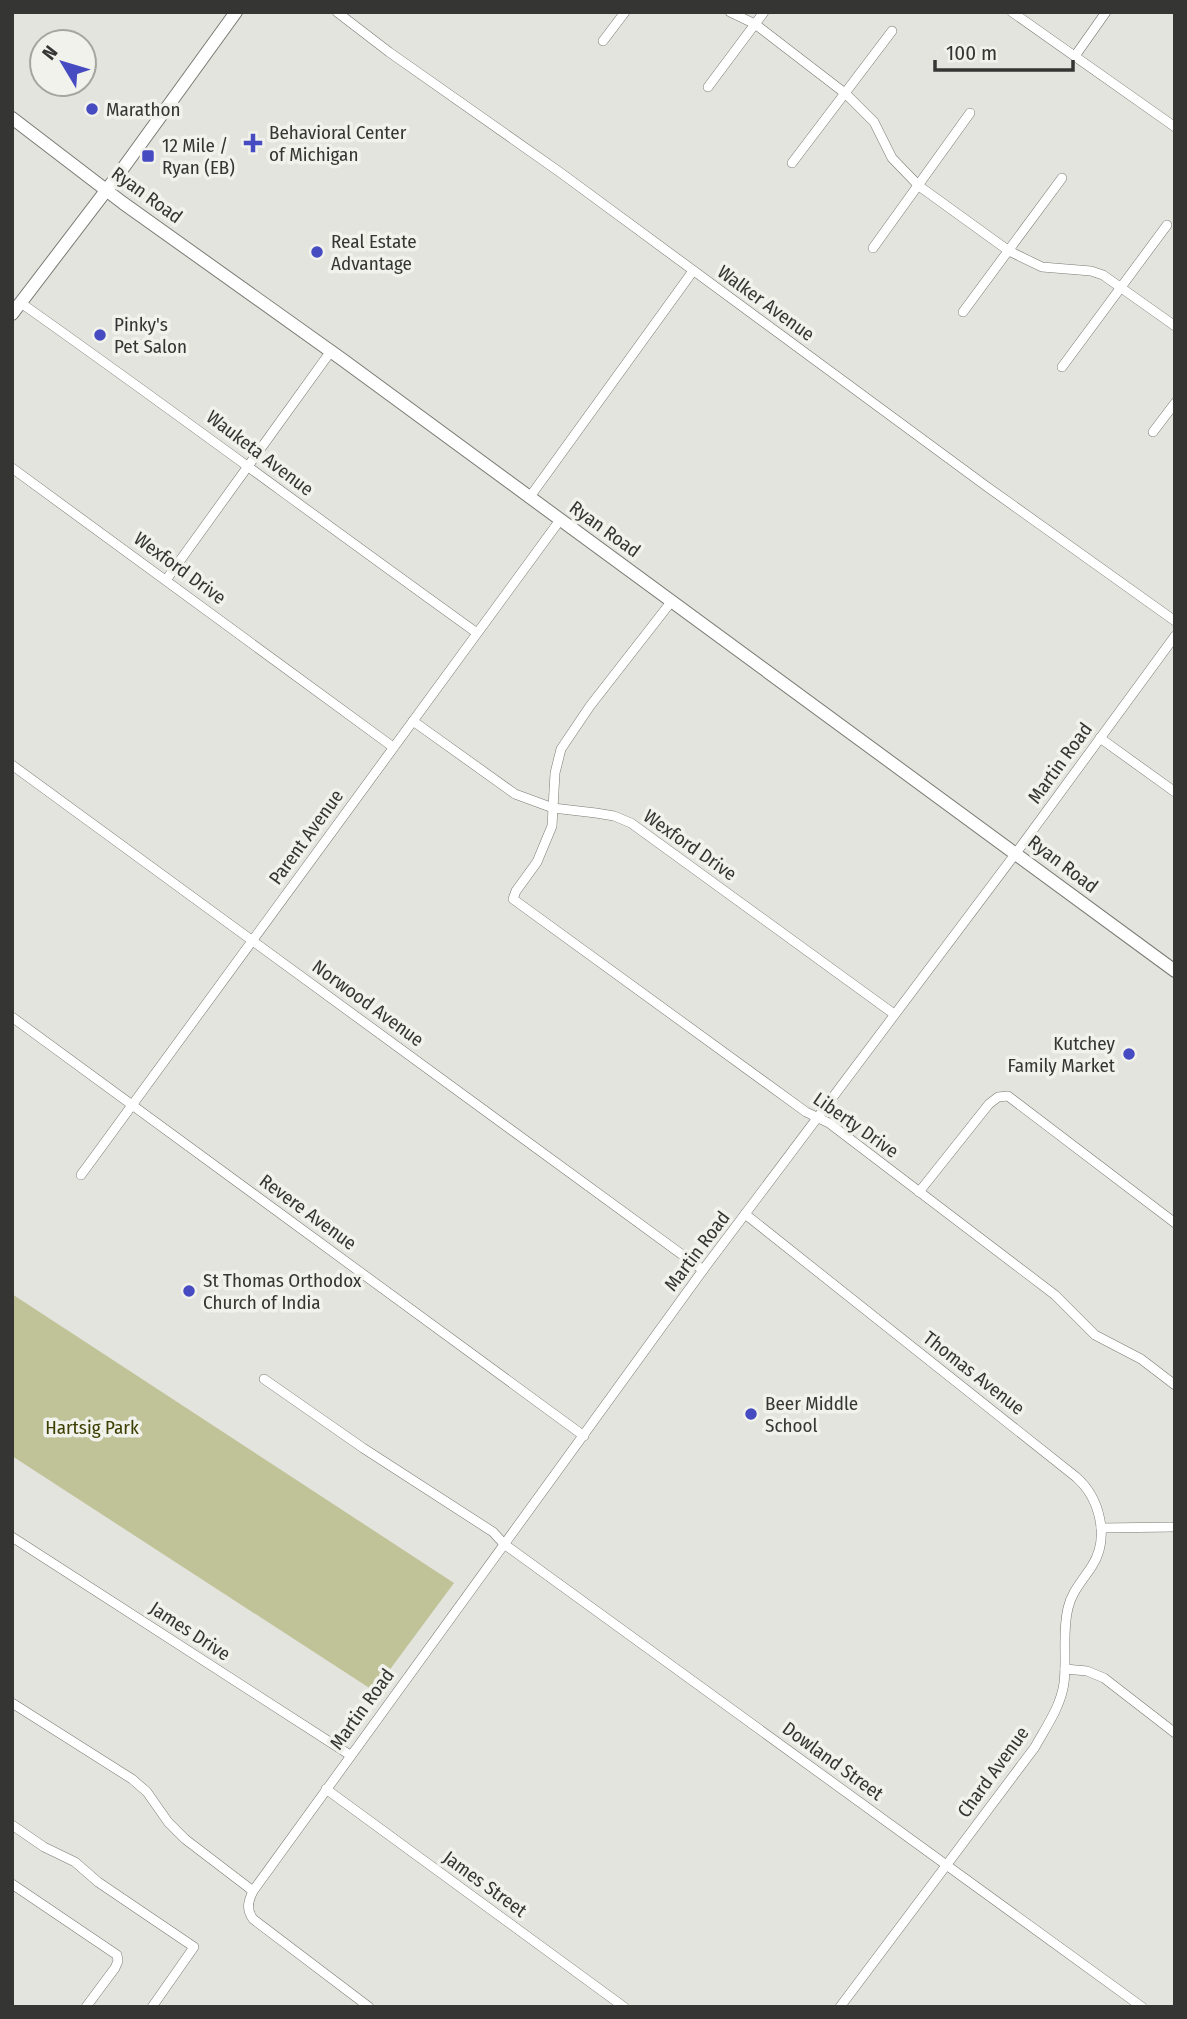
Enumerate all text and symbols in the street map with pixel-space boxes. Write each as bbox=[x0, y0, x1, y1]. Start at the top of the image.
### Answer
north arrow bbox=[28, 28, 98, 98]
scale bar bbox=[935, 28, 1073, 72]
text: 100 m bbox=[946, 40, 997, 66]
text: N bbox=[37, 41, 63, 64]
place label: Marathon bbox=[106, 98, 180, 121]
marker: Marathon bbox=[84, 101, 100, 117]
place label: Behavioral Center of Michigan bbox=[269, 121, 407, 166]
marker: Behavioral Center of Michigan bbox=[243, 133, 263, 153]
place label: 12 Mile / Ryan (EB) bbox=[162, 134, 235, 179]
marker: 12 Mile / Ryan (EB) bbox=[140, 148, 156, 164]
street label: Ryan Road bbox=[107, 162, 187, 228]
place label: Real Estate Advantage bbox=[331, 230, 417, 275]
marker: Real Estate Advantage bbox=[309, 244, 325, 260]
street label: Walker Avenue bbox=[713, 260, 819, 346]
place label: Pinky's Pet Salon bbox=[114, 313, 187, 358]
marker: Pinky's Pet Salon bbox=[92, 327, 108, 343]
street label: Wauketa Avenue bbox=[202, 405, 318, 501]
street label: Ryan Road bbox=[565, 496, 645, 562]
street label: Wexford Drive bbox=[129, 527, 231, 609]
street label: Martin Road bbox=[1023, 718, 1097, 808]
street label: Parent Avenue bbox=[264, 785, 348, 889]
street label: Wexford Drive bbox=[639, 805, 741, 885]
street label: Ryan Road bbox=[1023, 830, 1103, 898]
street label: Norwood Avenue bbox=[308, 955, 428, 1051]
place label: Kutchey Family Market bbox=[1008, 1032, 1116, 1077]
marker: Kutchey Family Market bbox=[1121, 1046, 1137, 1062]
street label: Liberty Drive bbox=[809, 1087, 903, 1163]
street label: Revere Avenue bbox=[255, 1169, 361, 1255]
street label: Martin Road bbox=[659, 1206, 735, 1296]
place label: St Thomas Orthodox Church of India bbox=[203, 1269, 362, 1314]
marker: St Thomas Orthodox Church of India bbox=[181, 1283, 197, 1299]
street label: Thomas Avenue bbox=[919, 1326, 1029, 1420]
place label: Beer Middle School bbox=[765, 1392, 858, 1437]
marker: Beer Middle School bbox=[743, 1406, 759, 1422]
park label: Hartsig Park bbox=[45, 1416, 139, 1439]
street label: James Drive bbox=[145, 1596, 235, 1666]
street label: Martin Road bbox=[325, 1664, 399, 1754]
street label: Dowland Street bbox=[778, 1717, 889, 1806]
street label: Chard Avenue bbox=[952, 1722, 1034, 1822]
street label: James Street bbox=[439, 1846, 532, 1923]

